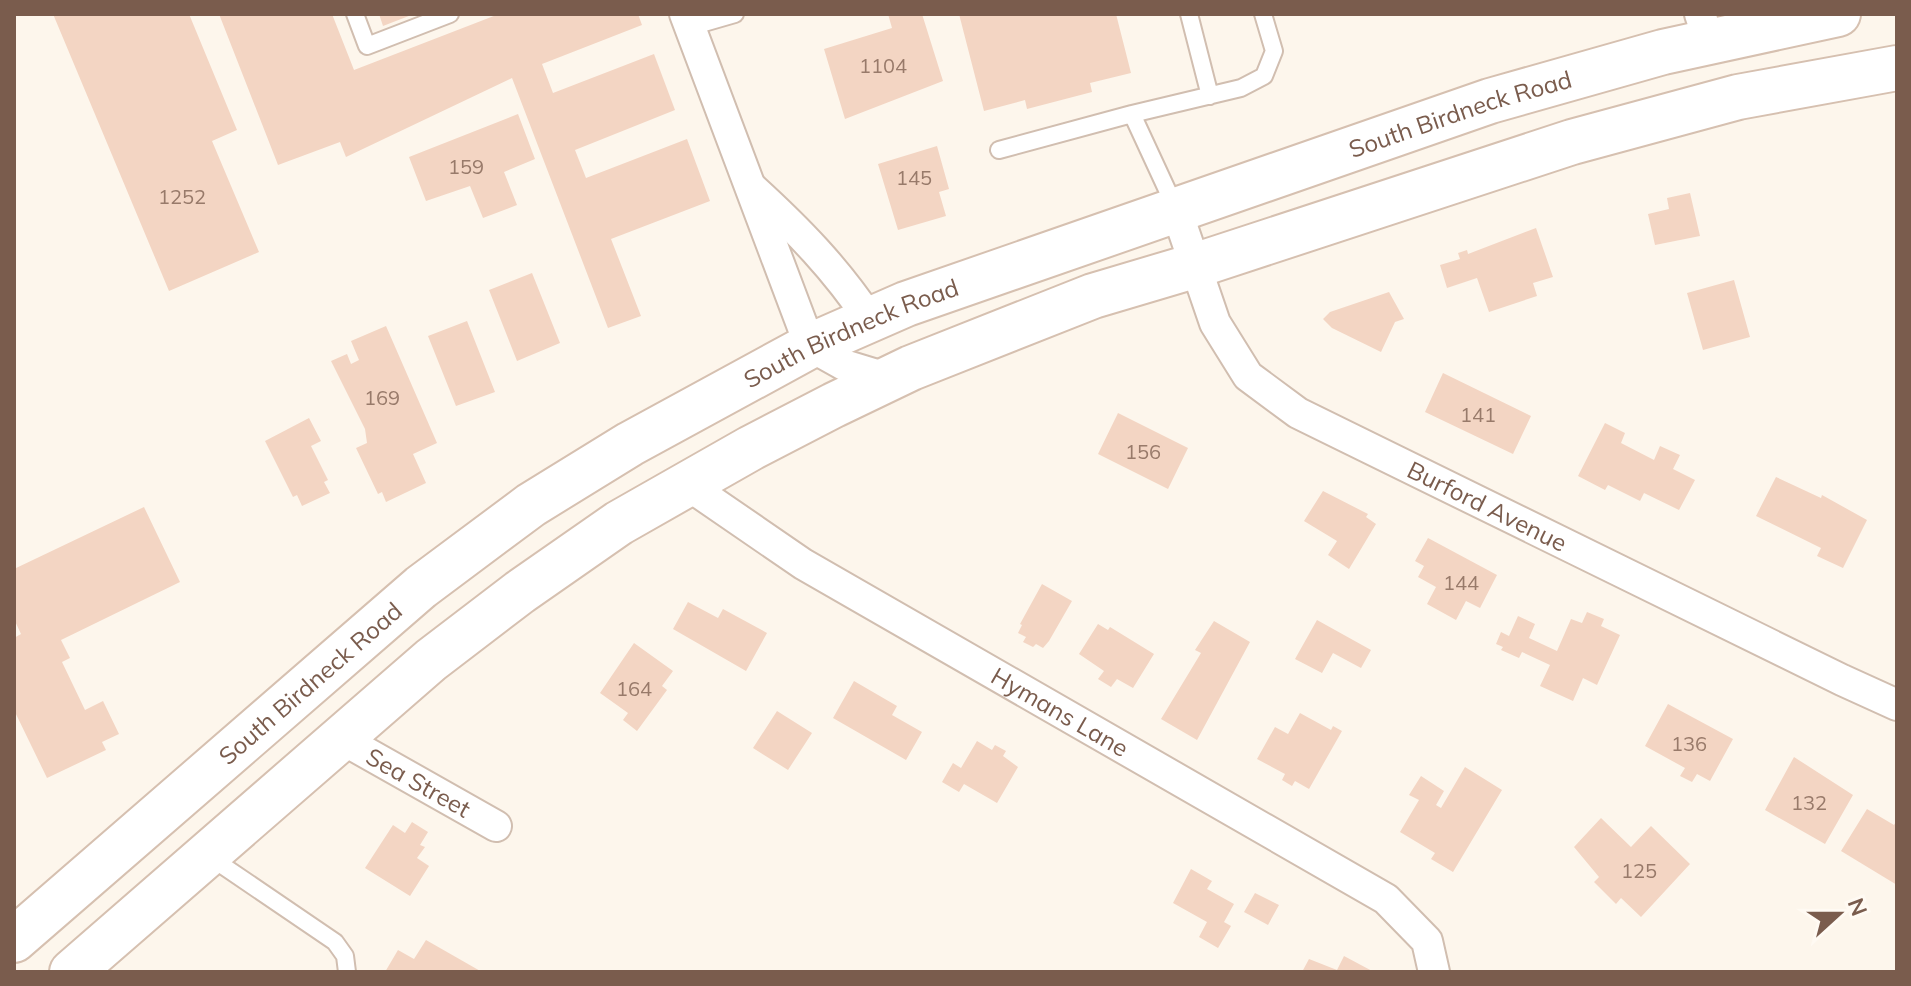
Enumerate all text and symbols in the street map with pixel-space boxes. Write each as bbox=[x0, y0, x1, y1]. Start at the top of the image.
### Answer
house number: 1104 bbox=[859, 53, 907, 78]
street label: South Birdneck Road bbox=[1345, 64, 1575, 164]
house number: 159 bbox=[448, 154, 484, 179]
house number: 145 bbox=[896, 165, 932, 190]
house number: 1252 bbox=[158, 184, 206, 209]
street label: South Birdneck Road bbox=[738, 272, 962, 394]
house number: 169 bbox=[364, 385, 400, 410]
house number: 141 bbox=[1460, 402, 1496, 427]
house number: 156 bbox=[1125, 439, 1161, 464]
street label: Burford Avenue bbox=[1403, 454, 1572, 558]
house number: 144 bbox=[1443, 570, 1479, 595]
street label: South Birdneck Road bbox=[212, 596, 408, 771]
street label: Hymans Lane bbox=[986, 660, 1134, 763]
house number: 164 bbox=[616, 676, 652, 701]
house number: 136 bbox=[1671, 731, 1707, 756]
street label: Sea Street bbox=[361, 741, 476, 824]
house number: 132 bbox=[1791, 790, 1827, 815]
house number: 125 bbox=[1621, 858, 1657, 883]
north arrow bbox=[1799, 874, 1879, 954]
text: N bbox=[1842, 894, 1874, 920]

